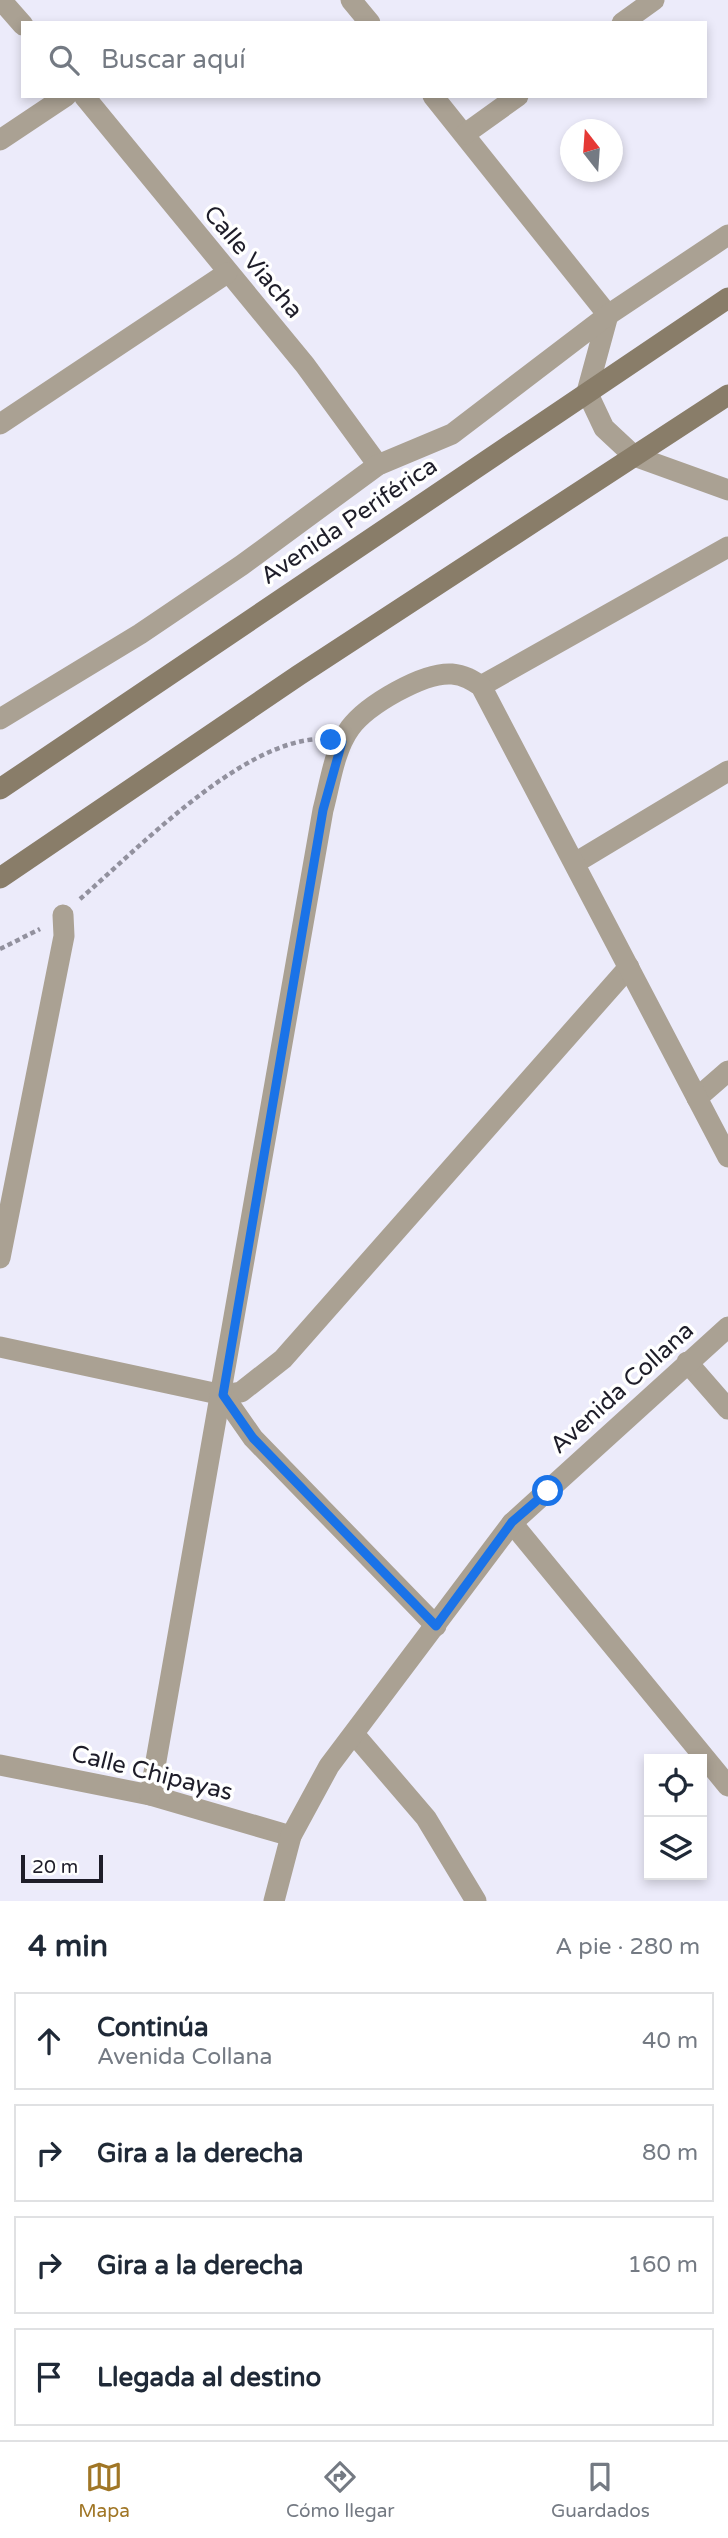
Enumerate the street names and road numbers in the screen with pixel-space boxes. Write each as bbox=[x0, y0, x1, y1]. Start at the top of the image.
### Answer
street label: Calle Viacha bbox=[197, 200, 309, 324]
street label: Avenida Periférica bbox=[255, 451, 443, 591]
street label: Avenida Collana bbox=[544, 1316, 700, 1460]
street label: Calle Chipayas bbox=[68, 1739, 236, 1807]

